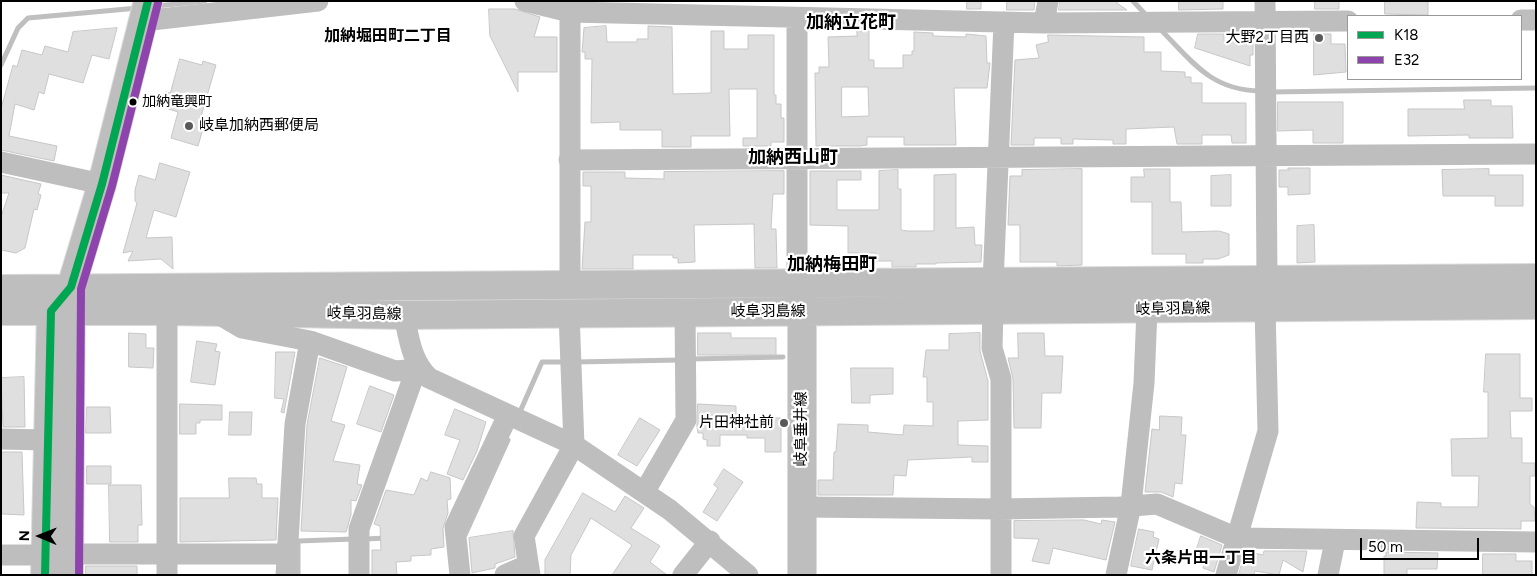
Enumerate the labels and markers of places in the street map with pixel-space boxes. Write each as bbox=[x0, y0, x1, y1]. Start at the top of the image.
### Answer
place label: 大野2丁目西 bbox=[1226, 29, 1309, 47]
marker: 大野2丁目西 bbox=[1313, 32, 1325, 44]
place label: 加納竜興町 bbox=[142, 94, 212, 110]
marker: 加納竜興町 bbox=[128, 97, 138, 107]
place label: 岐阜加納西郵便局 bbox=[199, 117, 319, 135]
marker: 岐阜加納西郵便局 bbox=[183, 120, 195, 132]
place label: 片田神社前 bbox=[699, 414, 774, 432]
marker: 片田神社前 bbox=[778, 417, 790, 429]

